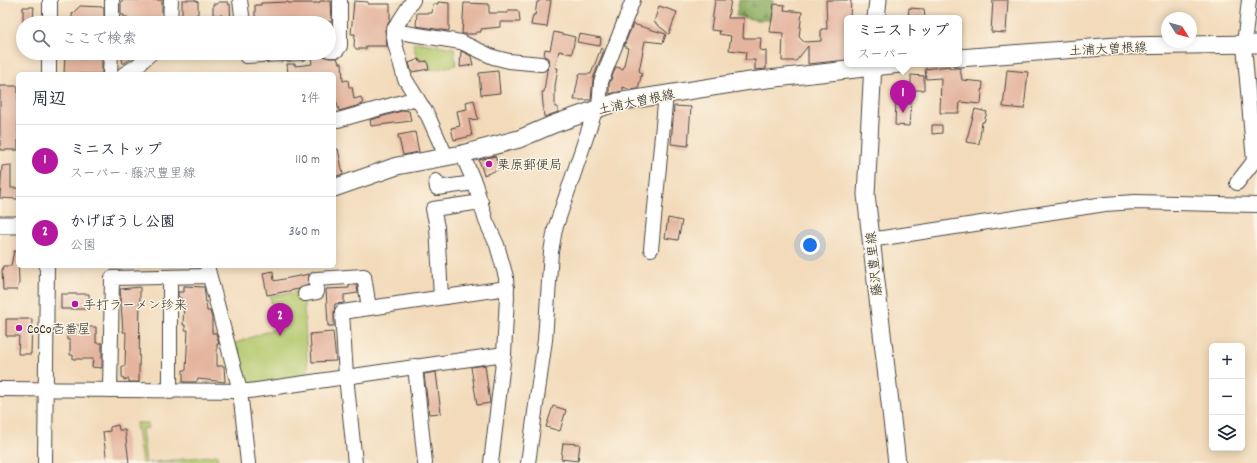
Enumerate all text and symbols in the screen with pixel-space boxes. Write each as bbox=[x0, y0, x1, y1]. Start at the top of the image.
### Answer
north arrow bbox=[1161, 12, 1197, 48]
popup bbox=[844, 15, 962, 67]
search box bbox=[16, 16, 336, 60]
text: ミニストップ bbox=[857, 21, 949, 43]
icon: search bbox=[30, 27, 52, 49]
text: ここで検索 bbox=[62, 29, 137, 51]
street label: 土浦大曽根線 bbox=[1069, 39, 1149, 62]
text: スーパー bbox=[857, 46, 909, 65]
pin: 1 bbox=[890, 80, 916, 113]
street label: 土浦大曽根線 bbox=[596, 86, 678, 121]
text: 周辺 bbox=[32, 89, 66, 113]
text: 2件 bbox=[301, 90, 320, 109]
text: ミニストップ bbox=[70, 140, 162, 162]
text: 1 bbox=[44, 151, 46, 170]
text: 110 m bbox=[295, 151, 320, 170]
place label: 栗原郵便局 bbox=[497, 157, 562, 176]
marker: 栗原郵便局 bbox=[484, 159, 494, 169]
text: スーパー · 藤沢豊里線 bbox=[70, 165, 195, 184]
text: かげぼうし公園 bbox=[70, 212, 175, 234]
text: 2 bbox=[42, 223, 48, 242]
text: 360 m bbox=[289, 223, 320, 242]
street label: 藤沢豊里線 bbox=[863, 229, 888, 297]
your location bbox=[800, 235, 820, 255]
text: 公園 bbox=[70, 237, 96, 256]
place label: 手打ラーメン珍来 bbox=[83, 297, 187, 316]
marker: 手打ラーメン珍来 bbox=[70, 299, 80, 309]
pin: 2 bbox=[267, 303, 293, 336]
place label: CoCo壱番屋 bbox=[27, 321, 90, 340]
marker: CoCo壱番屋 bbox=[14, 323, 24, 333]
map controls bbox=[1209, 343, 1245, 451]
button: + bbox=[1209, 343, 1245, 379]
button: − bbox=[1209, 379, 1245, 415]
button: layers bbox=[1209, 415, 1245, 451]

